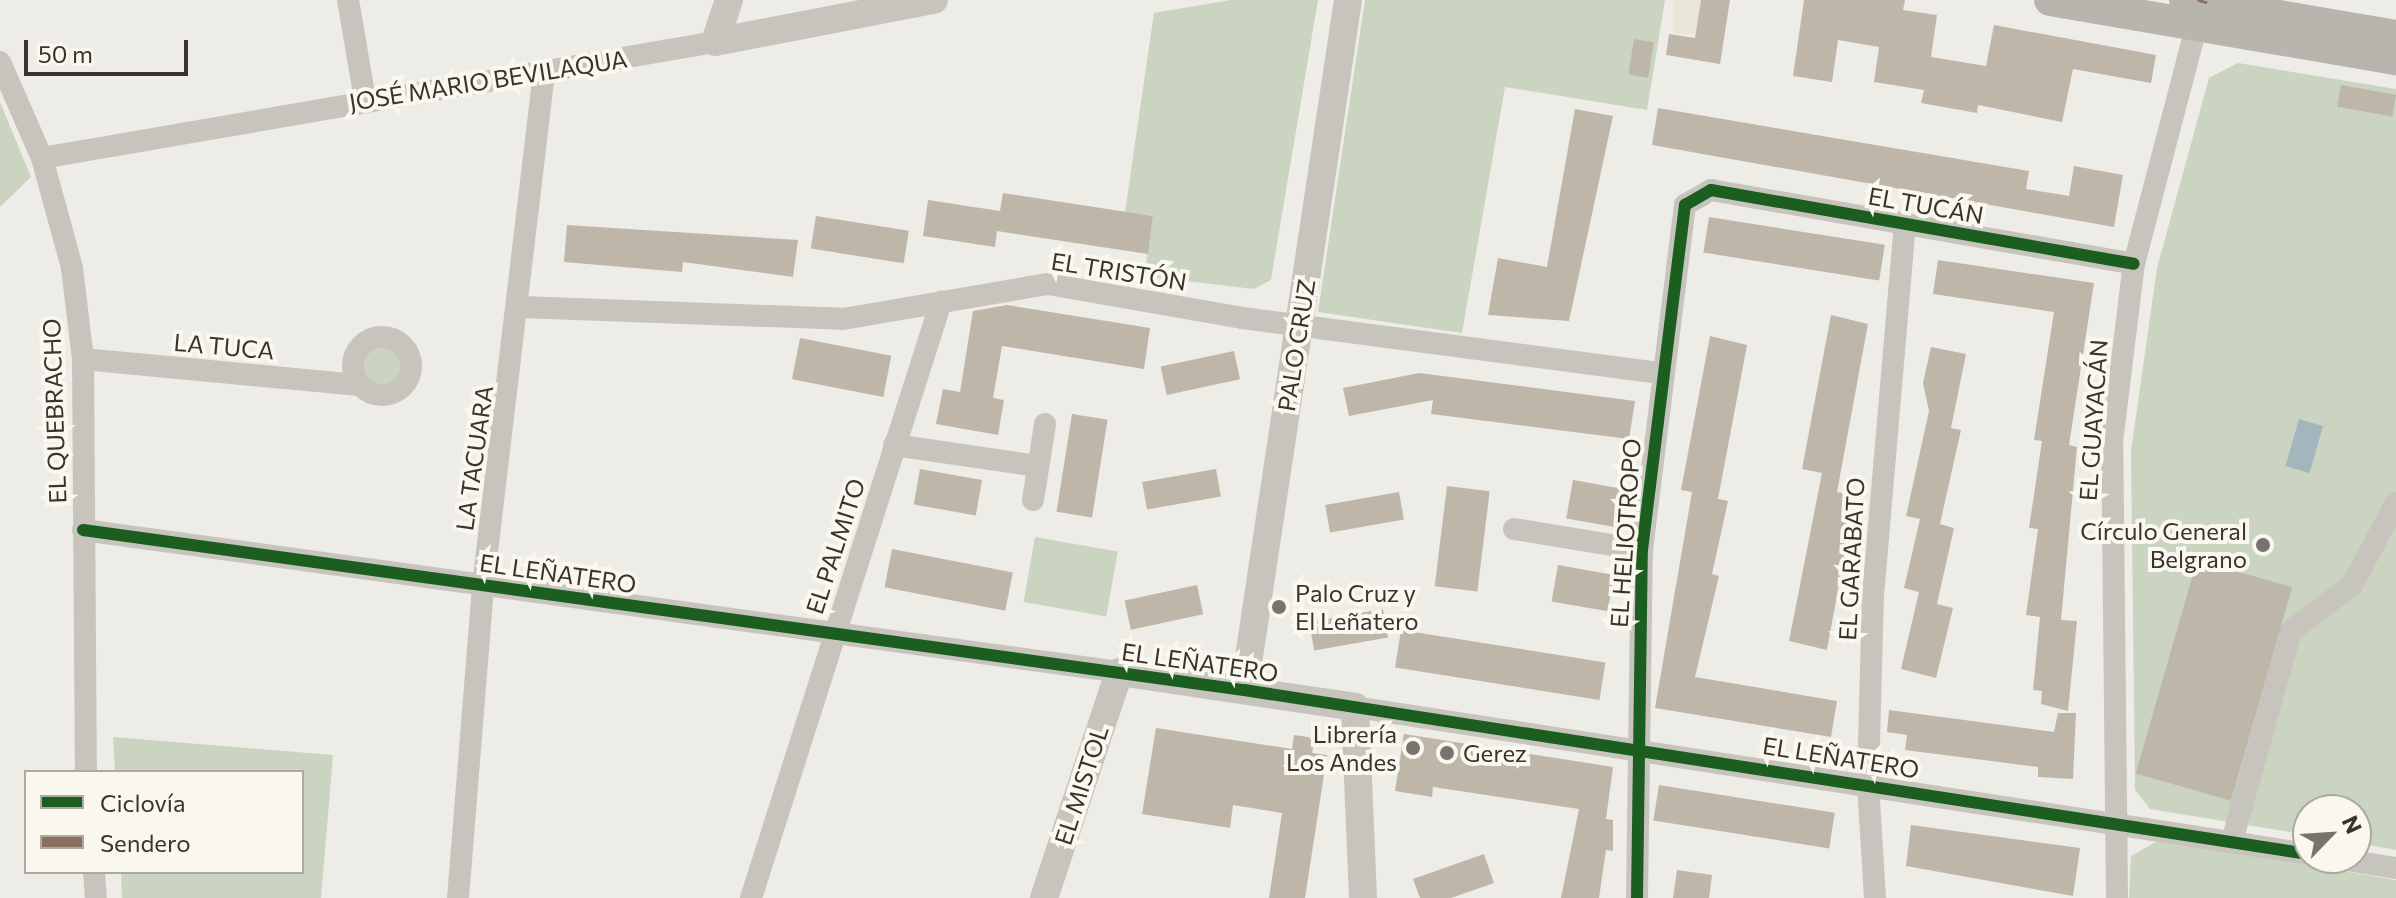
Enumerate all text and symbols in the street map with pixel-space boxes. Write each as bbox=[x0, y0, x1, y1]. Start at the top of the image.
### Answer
scale bar bbox=[28, 24, 192, 74]
text: 50 m bbox=[38, 39, 93, 68]
street label: JOSÉ MARIO BEVILAQUA bbox=[347, 44, 629, 116]
street label: EL TUCÁN bbox=[1866, 181, 1986, 229]
street label: EL TRISTÓN bbox=[1049, 246, 1189, 296]
street label: PALO CRUZ bbox=[1271, 277, 1321, 413]
street label: EL QUEBRACHO bbox=[36, 318, 72, 504]
street label: LA TUCA bbox=[173, 327, 275, 365]
street label: EL GUAYACÁN bbox=[2073, 338, 2113, 502]
street label: LA TACUARA bbox=[450, 383, 498, 533]
street label: EL HELIOTROPO bbox=[1604, 437, 1646, 629]
street label: EL PALMITO bbox=[800, 475, 870, 617]
street label: EL GARABATO bbox=[1832, 477, 1870, 641]
place label: Círculo General Belgrano bbox=[2080, 517, 2247, 573]
marker: Círculo General Belgrano bbox=[2254, 536, 2272, 554]
street label: EL LEÑATERO bbox=[478, 548, 638, 598]
place label: Palo Cruz y El Leñatero bbox=[1295, 579, 1418, 635]
marker: Palo Cruz y El Leñatero bbox=[1270, 598, 1288, 616]
street label: EL LEÑATERO bbox=[1120, 637, 1280, 687]
place label: Librería Los Andes bbox=[1286, 720, 1397, 776]
street label: EL MISTOL bbox=[1048, 722, 1114, 848]
street label: EL LEÑATERO bbox=[1761, 730, 1921, 784]
marker: Librería Los Andes bbox=[1404, 739, 1422, 757]
place label: Gerez bbox=[1463, 739, 1527, 767]
marker: Gerez bbox=[1438, 744, 1456, 762]
legend bbox=[24, 770, 304, 874]
text: Ciclovía bbox=[100, 788, 186, 817]
north arrow bbox=[2292, 794, 2372, 874]
text: N bbox=[2337, 811, 2368, 838]
text: Sendero bbox=[100, 828, 191, 857]

